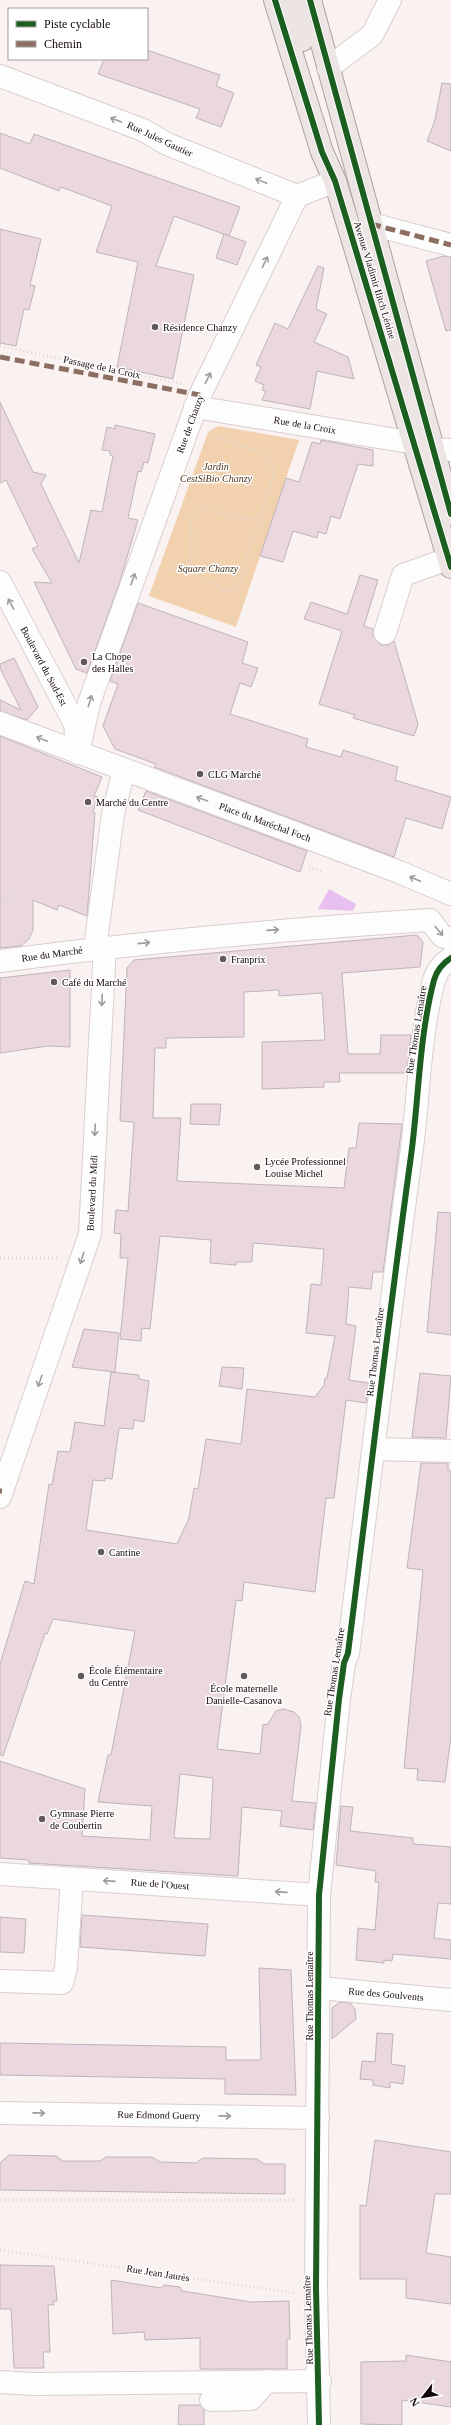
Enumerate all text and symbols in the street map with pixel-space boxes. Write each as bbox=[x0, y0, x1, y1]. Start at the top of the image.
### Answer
legend bbox=[8, 8, 148, 60]
text: Piste cyclable bbox=[44, 17, 110, 31]
text: Chemin bbox=[44, 37, 82, 51]
one-way arrow bbox=[110, 115, 122, 123]
street label: Rue Jules Gautier bbox=[125, 119, 195, 159]
one-way arrow bbox=[255, 177, 267, 185]
street label: Avenue Vladimir Ilitch Lénine bbox=[352, 220, 398, 341]
one-way arrow bbox=[261, 256, 269, 268]
marker: Résidence Chanzy bbox=[150, 322, 160, 332]
place label: Résidence Chanzy bbox=[163, 322, 237, 333]
street label: Passage de la Croix bbox=[62, 353, 142, 381]
one-way arrow bbox=[205, 373, 212, 385]
street label: Rue de Chanzy bbox=[174, 393, 206, 455]
street label: Rue de la Croix bbox=[273, 414, 337, 436]
park label: Jardin CestSiBio Chanzy bbox=[180, 461, 253, 484]
park label: Square Chanzy bbox=[178, 563, 239, 574]
one-way arrow bbox=[130, 573, 138, 585]
one-way arrow bbox=[7, 598, 15, 610]
street label: Boulevard du Sud-Est bbox=[18, 624, 70, 708]
place label: La Chope des Halles bbox=[92, 651, 133, 674]
marker: La Chope des Halles bbox=[79, 657, 89, 667]
one-way arrow bbox=[87, 695, 94, 708]
one-way arrow bbox=[36, 734, 48, 742]
marker: CLG Marché bbox=[195, 769, 205, 779]
place label: CLG Marché bbox=[208, 769, 262, 780]
one-way arrow bbox=[196, 794, 208, 802]
marker: Marché du Centre bbox=[83, 797, 93, 807]
place label: Marché du Centre bbox=[96, 797, 169, 808]
street label: Place du Maréchal Foch bbox=[218, 800, 312, 844]
one-way arrow bbox=[409, 875, 421, 882]
one-way arrow bbox=[434, 926, 443, 936]
one-way arrow bbox=[266, 927, 279, 934]
one-way arrow bbox=[137, 939, 150, 947]
street label: Rue du Marché bbox=[21, 944, 84, 964]
marker: Franprix bbox=[218, 954, 228, 964]
place label: Franprix bbox=[231, 954, 265, 965]
marker: Café du Marché bbox=[49, 977, 59, 987]
place label: Café du Marché bbox=[62, 977, 127, 988]
street label: Rue Thomas Lemaître bbox=[404, 985, 428, 1075]
one-way arrow bbox=[98, 993, 106, 1006]
one-way arrow bbox=[92, 1123, 99, 1136]
street label: Boulevard du Midi bbox=[85, 1154, 99, 1231]
place label: Lycée Professionnel Louise Michel bbox=[265, 1156, 346, 1179]
marker: Lycée Professionnel Louise Michel bbox=[252, 1162, 262, 1172]
one-way arrow bbox=[78, 1252, 86, 1264]
street label: Rue Thomas Lemaître bbox=[364, 1306, 386, 1397]
one-way arrow bbox=[36, 1375, 43, 1388]
marker: Cantine bbox=[96, 1547, 106, 1557]
place label: Cantine bbox=[109, 1547, 141, 1558]
street label: Rue Thomas Lemaître bbox=[322, 1627, 346, 1717]
place label: École Élémentaire du Centre bbox=[89, 1665, 163, 1688]
marker: École Élémentaire du Centre bbox=[76, 1671, 86, 1681]
marker: École maternelle Danielle-Casanova bbox=[239, 1671, 249, 1681]
place label: École maternelle Danielle-Casanova bbox=[206, 1683, 283, 1706]
place label: Gymnase Pierre de Coubertin bbox=[50, 1808, 115, 1831]
marker: Gymnase Pierre de Coubertin bbox=[37, 1814, 47, 1824]
street label: Rue de l'Ouest bbox=[130, 1876, 190, 1892]
one-way arrow bbox=[103, 1878, 116, 1885]
one-way arrow bbox=[275, 1889, 288, 1896]
street label: Rue Thomas Lemaître bbox=[304, 1951, 315, 2041]
street label: Rue des Goulvents bbox=[348, 1985, 424, 2003]
one-way arrow bbox=[32, 2109, 45, 2117]
street label: Rue Edmond Guerry bbox=[117, 2109, 201, 2121]
one-way arrow bbox=[218, 2113, 231, 2120]
street label: Rue Jean Jaurès bbox=[126, 2263, 191, 2283]
street label: Rue Thomas Lemaître bbox=[301, 2275, 315, 2365]
north arrow bbox=[403, 2377, 443, 2417]
text: N bbox=[407, 2396, 422, 2409]

